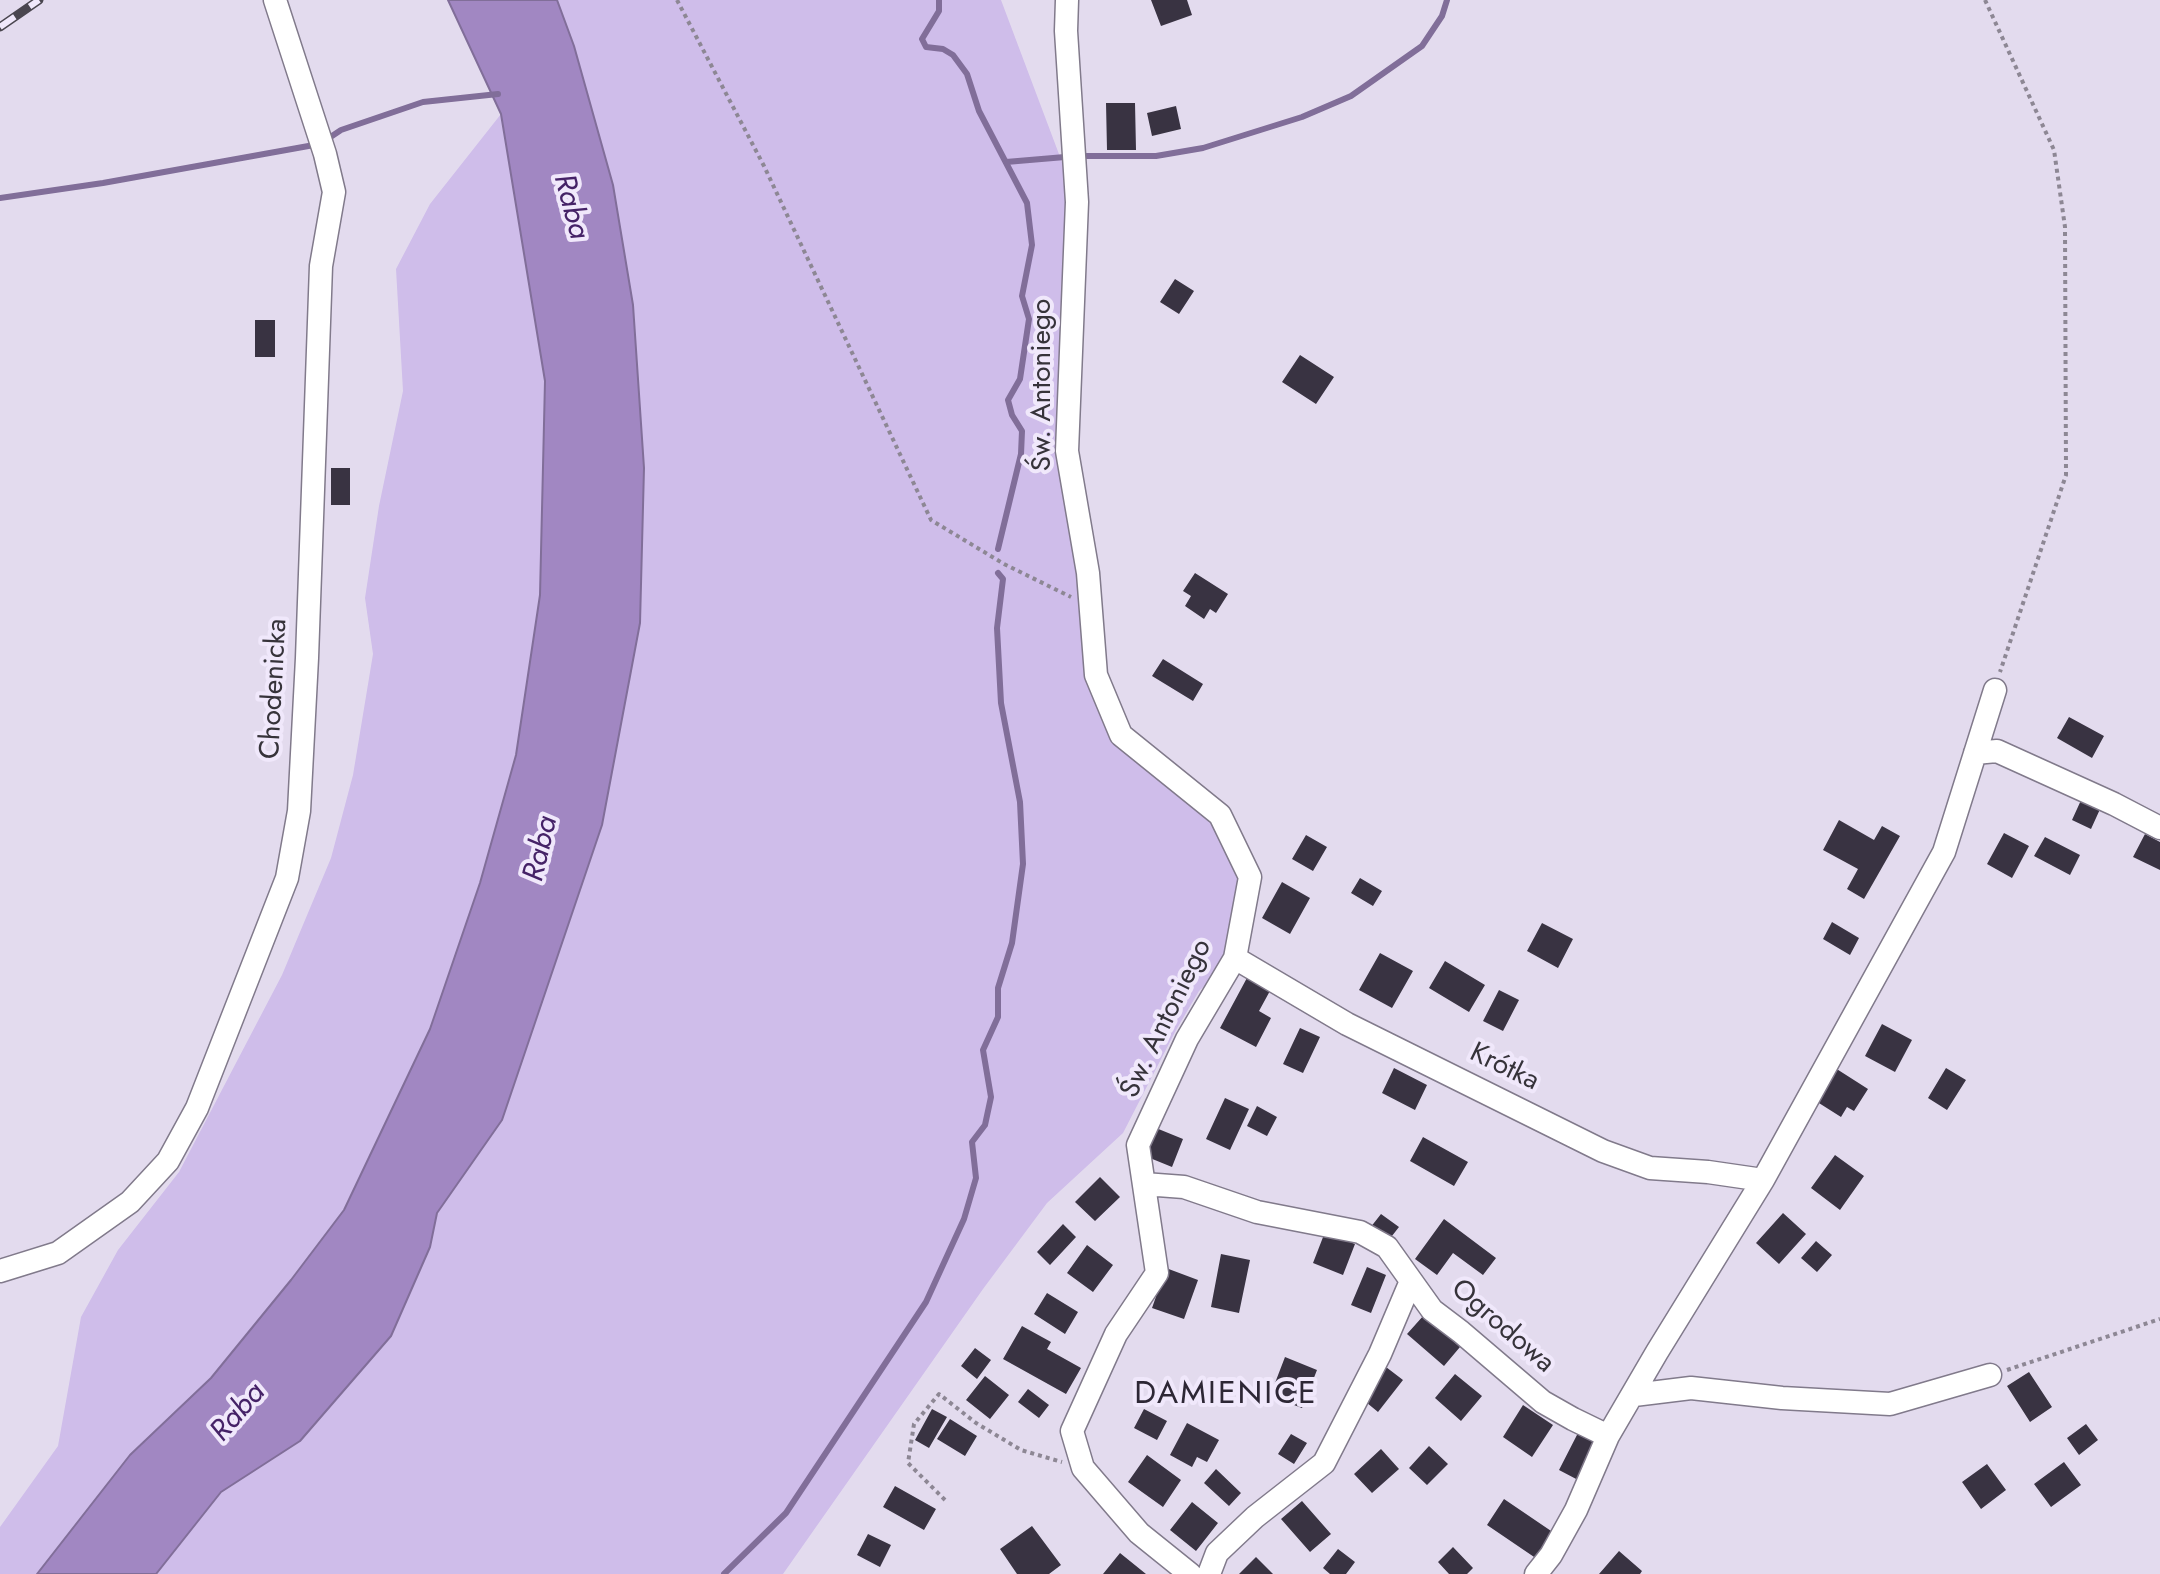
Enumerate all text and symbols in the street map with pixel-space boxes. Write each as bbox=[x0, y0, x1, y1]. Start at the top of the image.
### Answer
water label: Raba bbox=[544, 170, 596, 244]
street label: Św. Antoniego bbox=[1026, 299, 1060, 471]
street label: Chodenicka bbox=[255, 618, 295, 760]
water label: Raba bbox=[517, 813, 567, 885]
street label: Św. Antoniego bbox=[1114, 934, 1220, 1104]
street label: Krótka bbox=[1464, 1037, 1544, 1099]
street label: Ogrodowa bbox=[1443, 1273, 1561, 1381]
water label: Raba bbox=[204, 1376, 274, 1450]
district label: DAMIENICE bbox=[1134, 1376, 1318, 1414]

